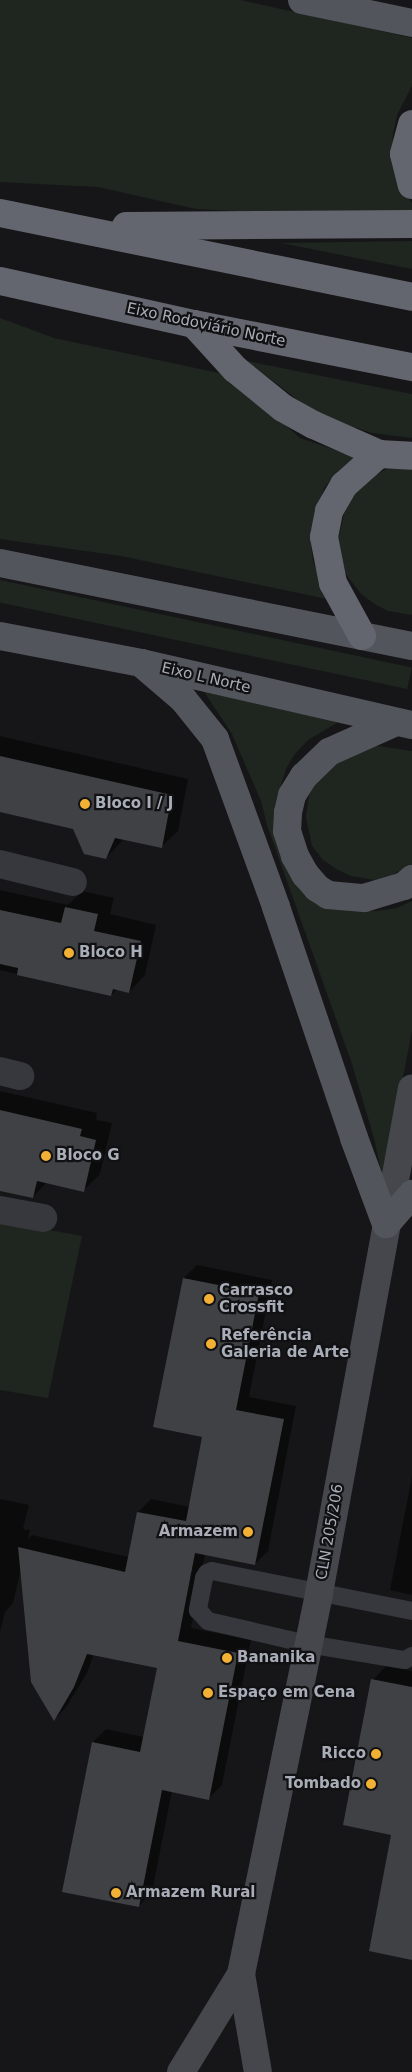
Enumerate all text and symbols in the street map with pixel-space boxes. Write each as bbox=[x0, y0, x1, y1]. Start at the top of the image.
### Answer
street label: Eixo Rodoviário Norte bbox=[125, 299, 287, 351]
street label: Eixo L Norte bbox=[160, 659, 252, 697]
place label: Bloco I / J bbox=[95, 795, 173, 813]
marker: Bloco I / J bbox=[79, 798, 91, 810]
place label: Bloco H bbox=[79, 944, 143, 962]
marker: Bloco H bbox=[63, 947, 75, 959]
place label: Bloco G bbox=[56, 1147, 120, 1165]
marker: Bloco G bbox=[40, 1150, 52, 1162]
place label: Carrasco Crossfit bbox=[219, 1281, 293, 1316]
marker: Carrasco Crossfit bbox=[203, 1293, 215, 1305]
place label: Referência Galeria de Arte bbox=[221, 1326, 349, 1361]
marker: Referência Galeria de Arte bbox=[205, 1338, 217, 1350]
street label: CLN 205/206 bbox=[313, 1483, 347, 1581]
place label: Armazem bbox=[159, 1523, 238, 1541]
marker: Armazem bbox=[242, 1526, 254, 1538]
place label: Bananika bbox=[237, 1649, 315, 1667]
marker: Bananika bbox=[221, 1652, 233, 1664]
place label: Espaço em Cena bbox=[218, 1684, 355, 1702]
marker: Espaço em Cena bbox=[202, 1687, 214, 1699]
place label: Ricco bbox=[321, 1745, 366, 1763]
marker: Ricco bbox=[370, 1748, 382, 1760]
place label: Tombado bbox=[285, 1775, 361, 1793]
marker: Tombado bbox=[365, 1778, 377, 1790]
place label: Armazem Rural bbox=[126, 1884, 255, 1902]
marker: Armazem Rural bbox=[110, 1887, 122, 1899]

